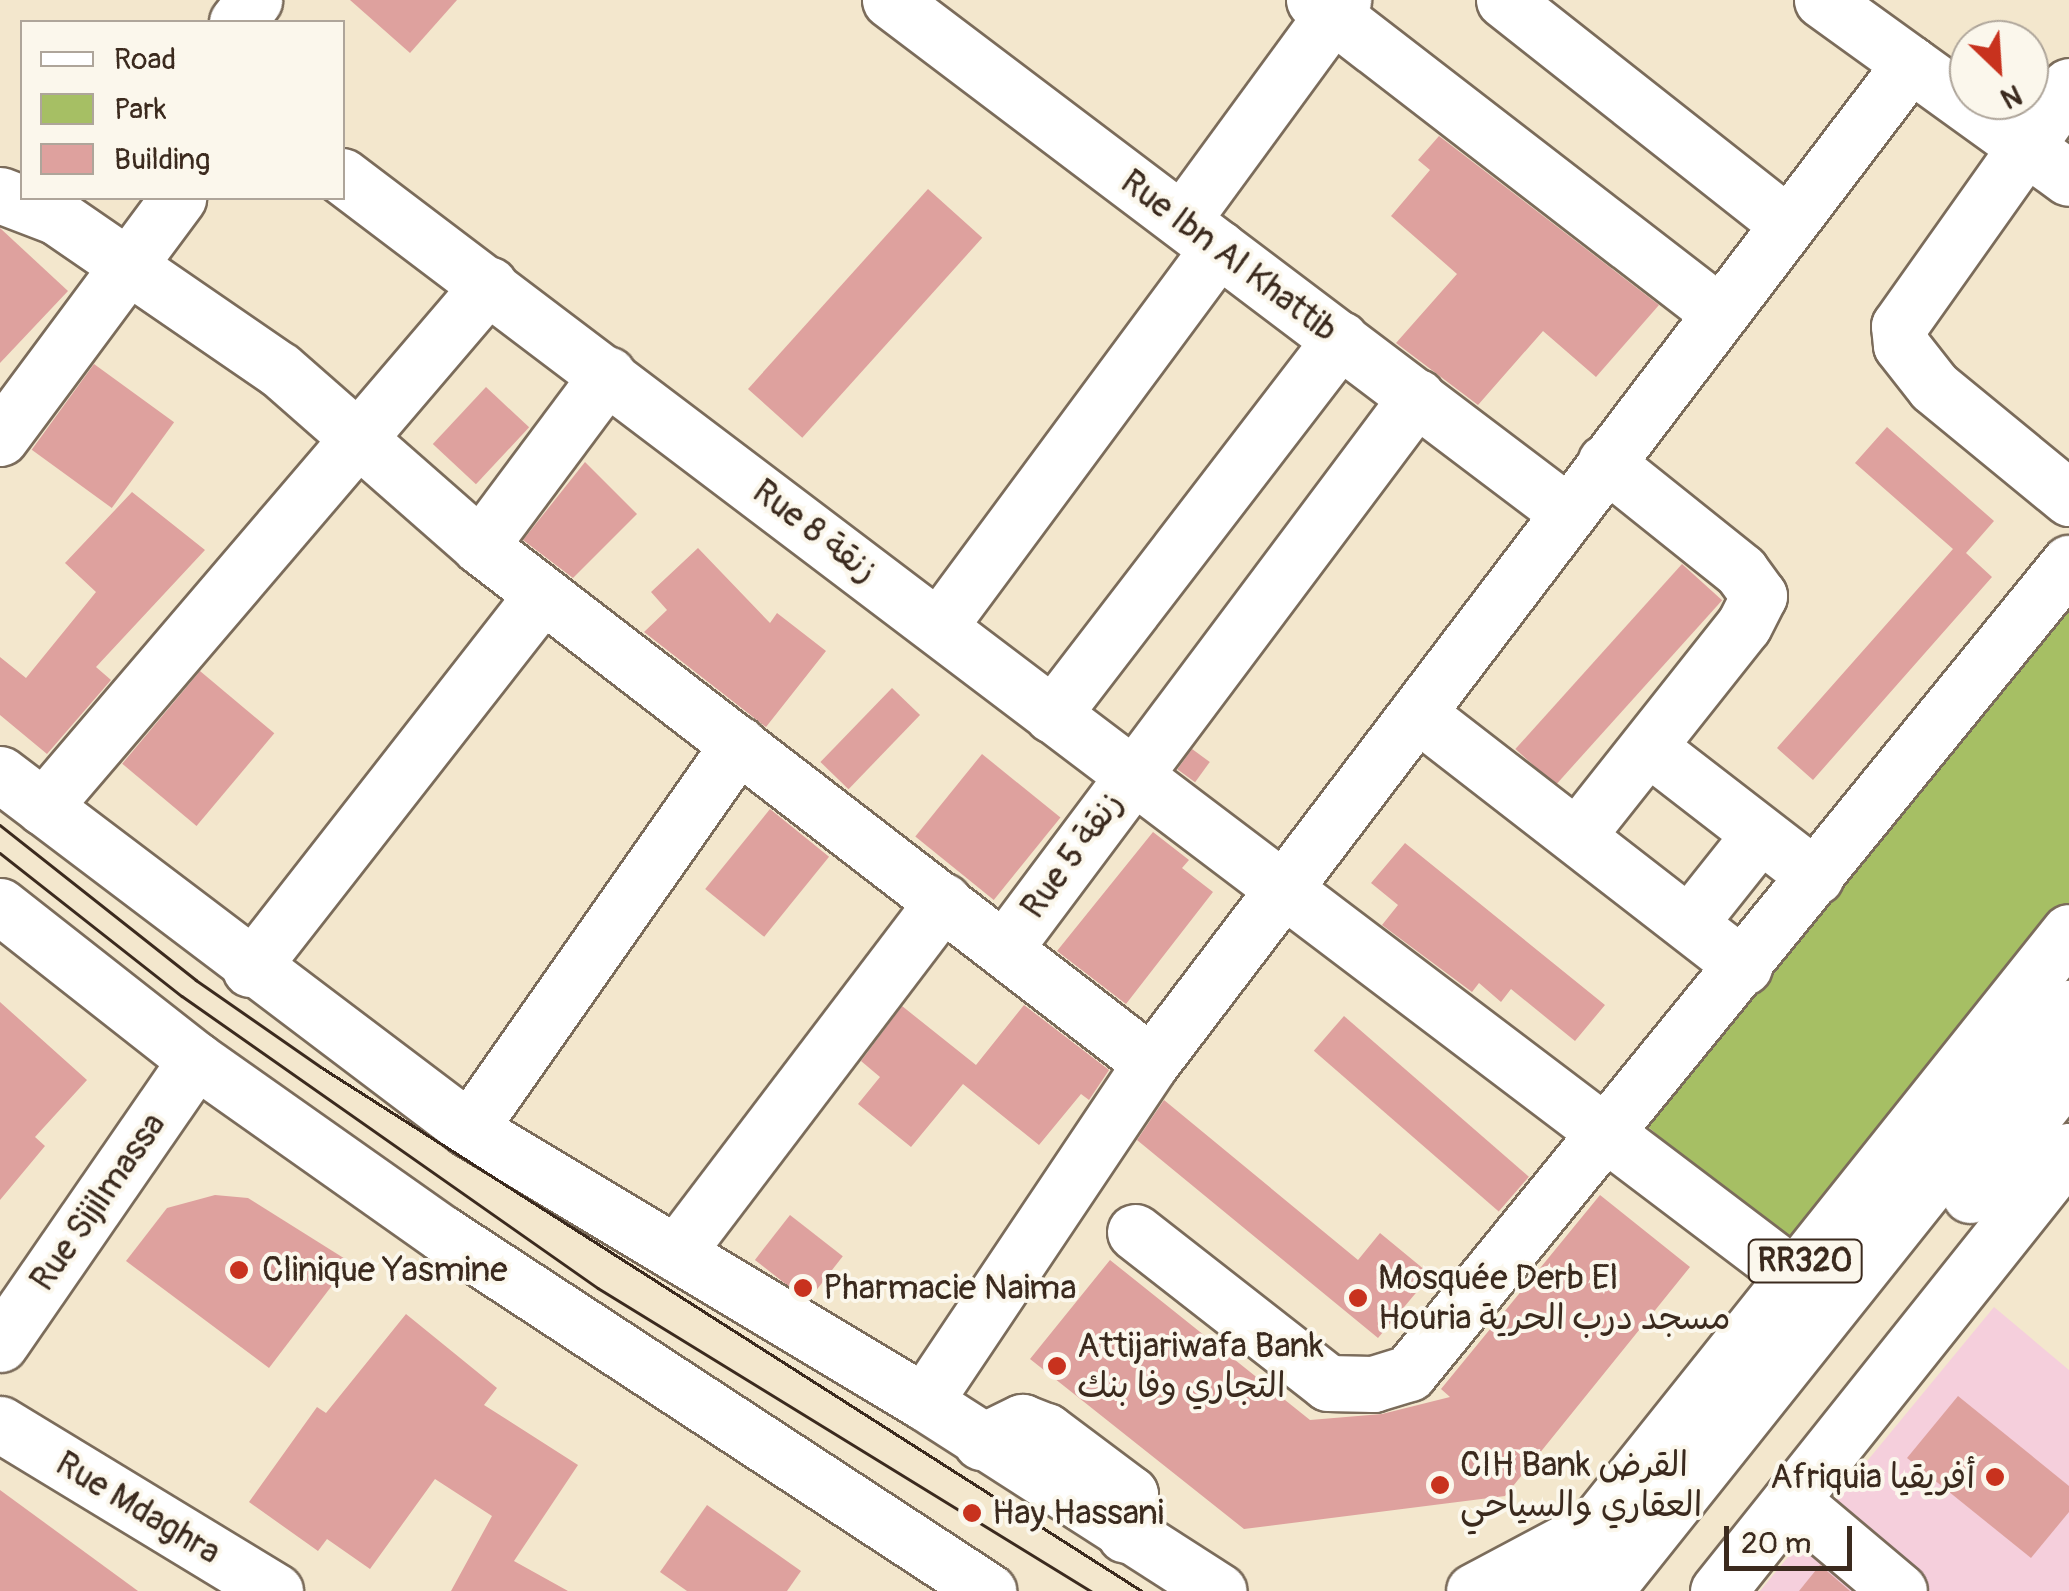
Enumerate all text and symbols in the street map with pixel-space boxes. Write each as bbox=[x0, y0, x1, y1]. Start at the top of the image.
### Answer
legend bbox=[20, 20, 345, 200]
north arrow bbox=[1949, 20, 2049, 120]
text: Road bbox=[114, 41, 176, 78]
text: N bbox=[1995, 76, 2027, 116]
text: Park bbox=[114, 91, 167, 128]
text: Building bbox=[114, 141, 210, 178]
street label: Rue Ibn Al Khattib bbox=[1112, 161, 1346, 351]
street label: Rue 8 زنقة bbox=[744, 471, 886, 591]
street label: Rue 5 زنقة bbox=[1012, 783, 1132, 927]
street label: Rue Sijilmassa bbox=[21, 1105, 175, 1299]
road number: RR320 bbox=[1748, 1234, 1862, 1288]
place label: Clinique Yasmine bbox=[262, 1249, 508, 1291]
marker: Clinique Yasmine bbox=[226, 1257, 252, 1283]
place label: Mosquée Derb El Houria مسجد درب الحرية bbox=[1378, 1257, 1731, 1339]
place label: Pharmacie Naima bbox=[823, 1267, 1076, 1309]
marker: Pharmacie Naima bbox=[792, 1277, 814, 1299]
marker: Mosquée Derb El Houria مسجد درب الحرية bbox=[1347, 1287, 1369, 1309]
place label: Attijariwafa Bank التجاري وفا بنك bbox=[1077, 1325, 1324, 1407]
marker: Attijariwafa Bank التجاري وفا بنك bbox=[1046, 1355, 1068, 1377]
street label: Rue Mdaghra bbox=[48, 1442, 228, 1574]
place label: CIH Bank القرض العقاري والسياحي bbox=[1460, 1444, 1702, 1526]
place label: Afriquia أفريقيا bbox=[1770, 1456, 1975, 1498]
marker: Afriquia أفريقيا bbox=[1984, 1466, 2006, 1488]
marker: CIH Bank القرض العقاري والسياحي bbox=[1429, 1474, 1451, 1496]
place label: Hay Hassani bbox=[992, 1492, 1164, 1534]
marker: Hay Hassani bbox=[961, 1502, 983, 1524]
scale bar bbox=[1729, 1506, 1856, 1568]
text: 20 m bbox=[1741, 1525, 1811, 1562]

